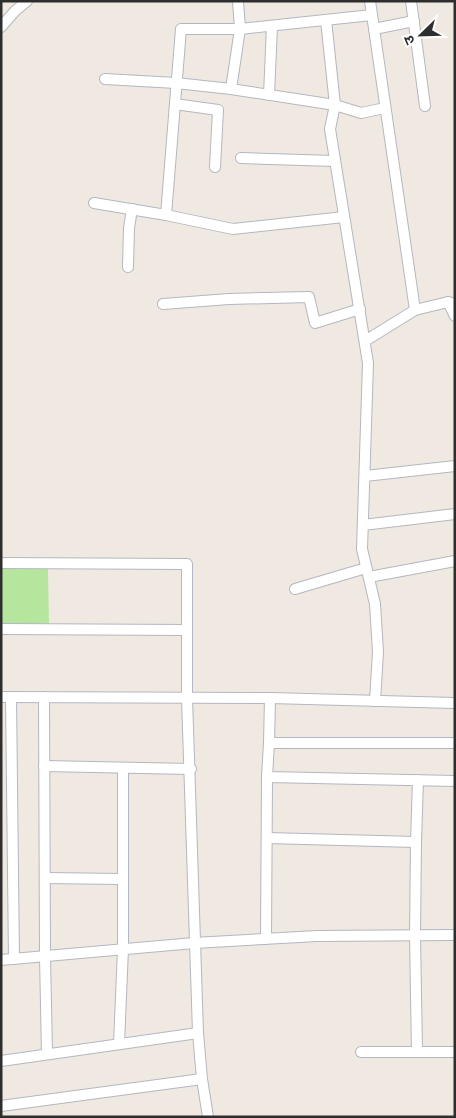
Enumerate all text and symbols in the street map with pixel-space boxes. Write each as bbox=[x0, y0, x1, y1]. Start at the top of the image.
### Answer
north arrow bbox=[396, 10, 446, 60]
text: उ bbox=[400, 32, 419, 47]

